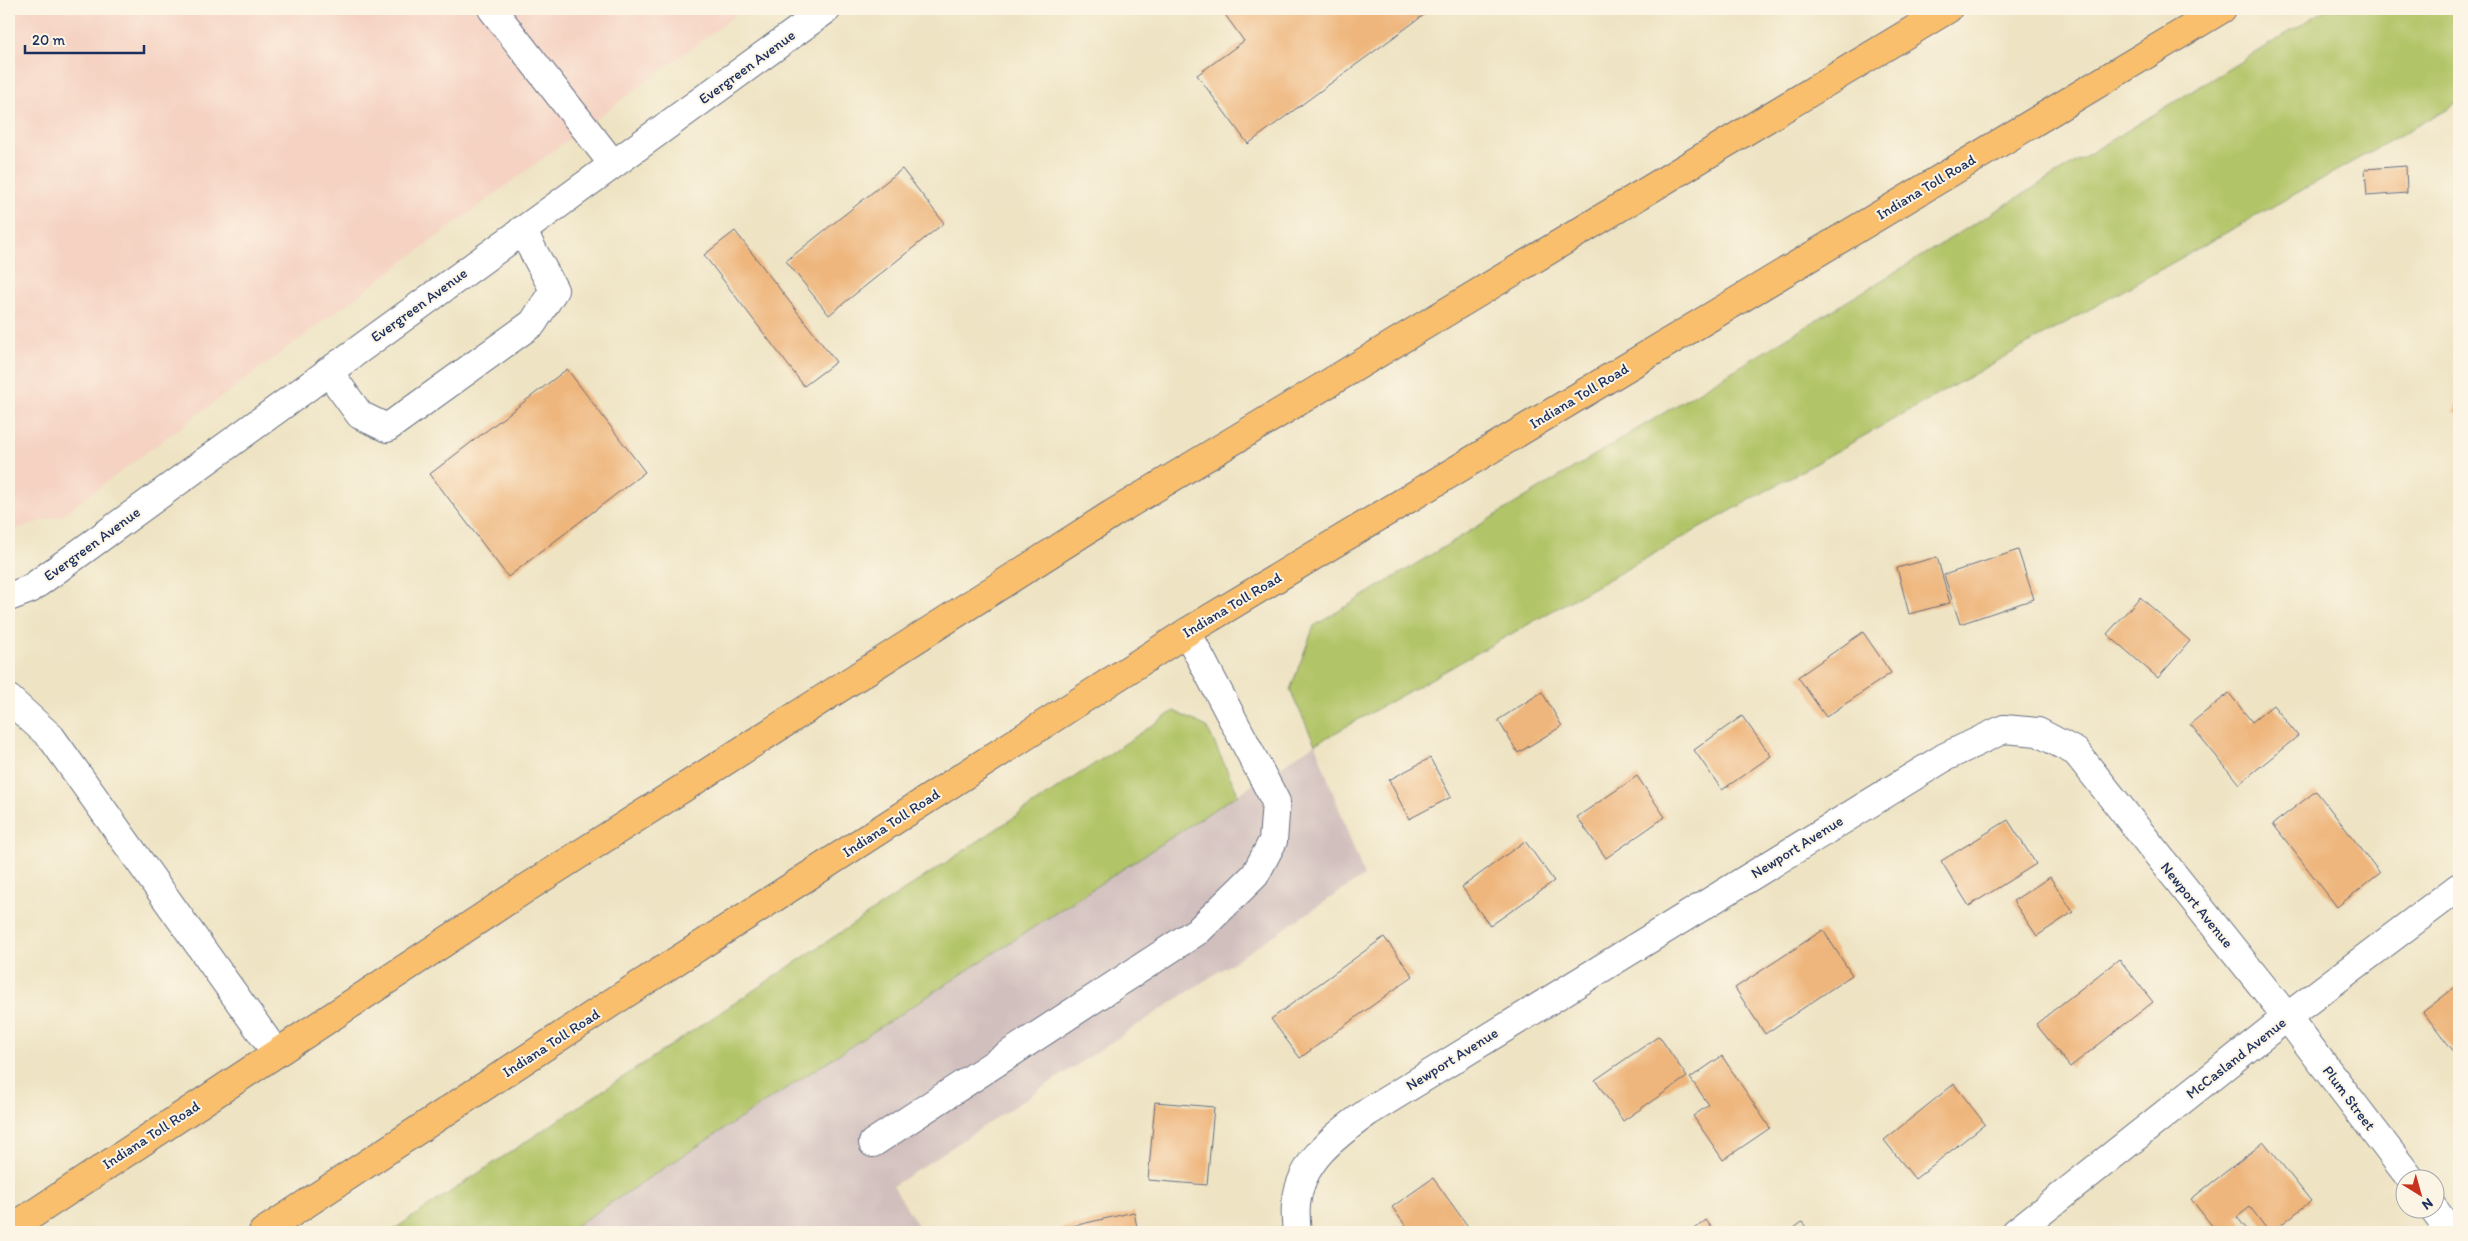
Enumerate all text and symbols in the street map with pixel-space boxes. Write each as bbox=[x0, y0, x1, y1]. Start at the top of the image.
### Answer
scale bar bbox=[25, 22, 144, 54]
street label: Evergreen Avenue bbox=[695, 26, 799, 108]
text: 20 m bbox=[32, 31, 66, 49]
street label: Indiana Toll Road bbox=[1873, 150, 1979, 224]
street label: Evergreen Avenue bbox=[367, 264, 471, 346]
street label: Indiana Toll Road bbox=[1526, 359, 1632, 433]
street label: Evergreen Avenue bbox=[40, 503, 144, 585]
street label: Indiana Toll Road bbox=[1179, 568, 1285, 642]
street label: Indiana Toll Road bbox=[839, 785, 943, 861]
street label: Newport Avenue bbox=[1748, 811, 1846, 883]
street label: Newport Avenue bbox=[2157, 858, 2237, 952]
street label: Indiana Toll Road bbox=[499, 1005, 603, 1081]
street label: McCasland Avenue bbox=[2182, 1013, 2290, 1103]
street label: Newport Avenue bbox=[1403, 1023, 1501, 1095]
street label: Plum Street bbox=[2319, 1062, 2379, 1134]
street label: Indiana Toll Road bbox=[99, 1097, 203, 1173]
north arrow bbox=[2396, 1168, 2446, 1218]
text: N bbox=[2419, 1194, 2436, 1214]

